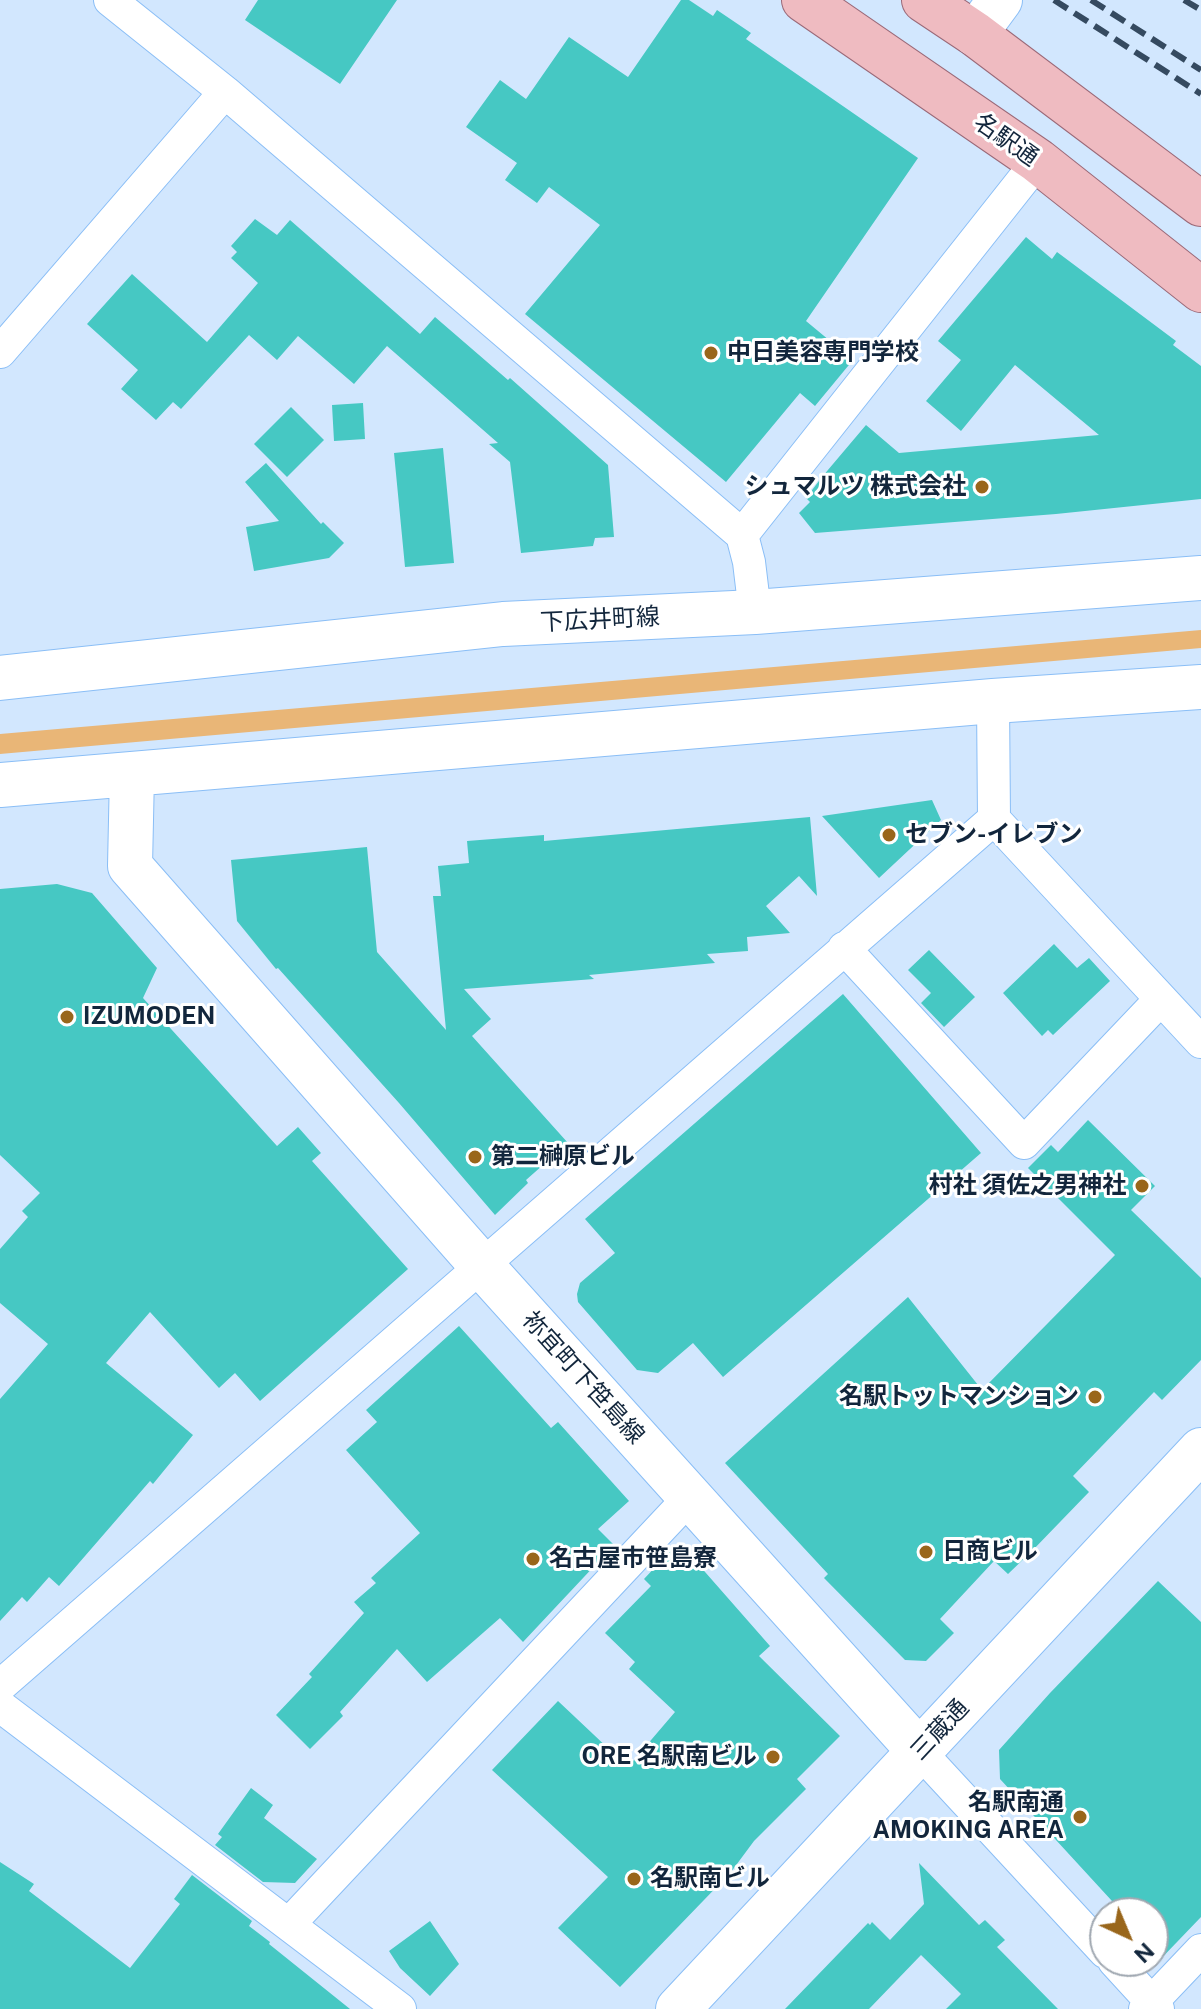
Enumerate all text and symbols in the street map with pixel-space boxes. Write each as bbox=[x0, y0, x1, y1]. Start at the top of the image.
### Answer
street label: 名駅通 bbox=[968, 108, 1044, 172]
place label: 中日美容専門学校 bbox=[727, 339, 919, 367]
marker: 中日美容専門学校 bbox=[702, 344, 720, 362]
place label: シュマルツ 株式会社 bbox=[745, 473, 966, 501]
marker: シュマルツ 株式会社 bbox=[973, 478, 991, 496]
street label: 下広井町線 bbox=[539, 602, 661, 638]
place label: セブン-イレブン bbox=[905, 821, 1082, 849]
marker: セブン-イレブン bbox=[880, 826, 898, 844]
place label: IZUMODEN bbox=[83, 1003, 215, 1031]
marker: IZUMODEN bbox=[58, 1008, 76, 1026]
place label: 第二榊原ビル bbox=[491, 1143, 635, 1171]
marker: 第二榊原ビル bbox=[466, 1148, 484, 1166]
place label: 村社 須佐之男神社 bbox=[929, 1172, 1126, 1200]
marker: 村社 須佐之男神社 bbox=[1133, 1177, 1151, 1195]
street label: 祢宜町下笹島線 bbox=[516, 1306, 650, 1450]
place label: 名駅トットマンション bbox=[839, 1383, 1079, 1411]
marker: 名駅トットマンション bbox=[1086, 1388, 1104, 1406]
place label: 日商ビル bbox=[942, 1538, 1038, 1566]
marker: 日商ビル bbox=[917, 1543, 935, 1561]
place label: 名古屋市笹島寮 bbox=[549, 1545, 717, 1573]
marker: 名古屋市笹島寮 bbox=[524, 1550, 542, 1568]
street label: 三蔵通 bbox=[905, 1694, 975, 1766]
place label: ORE 名駅南ビル bbox=[581, 1743, 757, 1771]
marker: ORE 名駅南ビル bbox=[764, 1748, 782, 1766]
place label: 名駅南通 AMOKING AREA bbox=[872, 1789, 1064, 1845]
marker: 名駅南通 AMOKING AREA bbox=[1071, 1808, 1089, 1826]
place label: 名駅南ビル bbox=[650, 1865, 770, 1893]
marker: 名駅南ビル bbox=[625, 1870, 643, 1888]
north arrow bbox=[1089, 1897, 1169, 1977]
text: N bbox=[1129, 1937, 1160, 1968]

